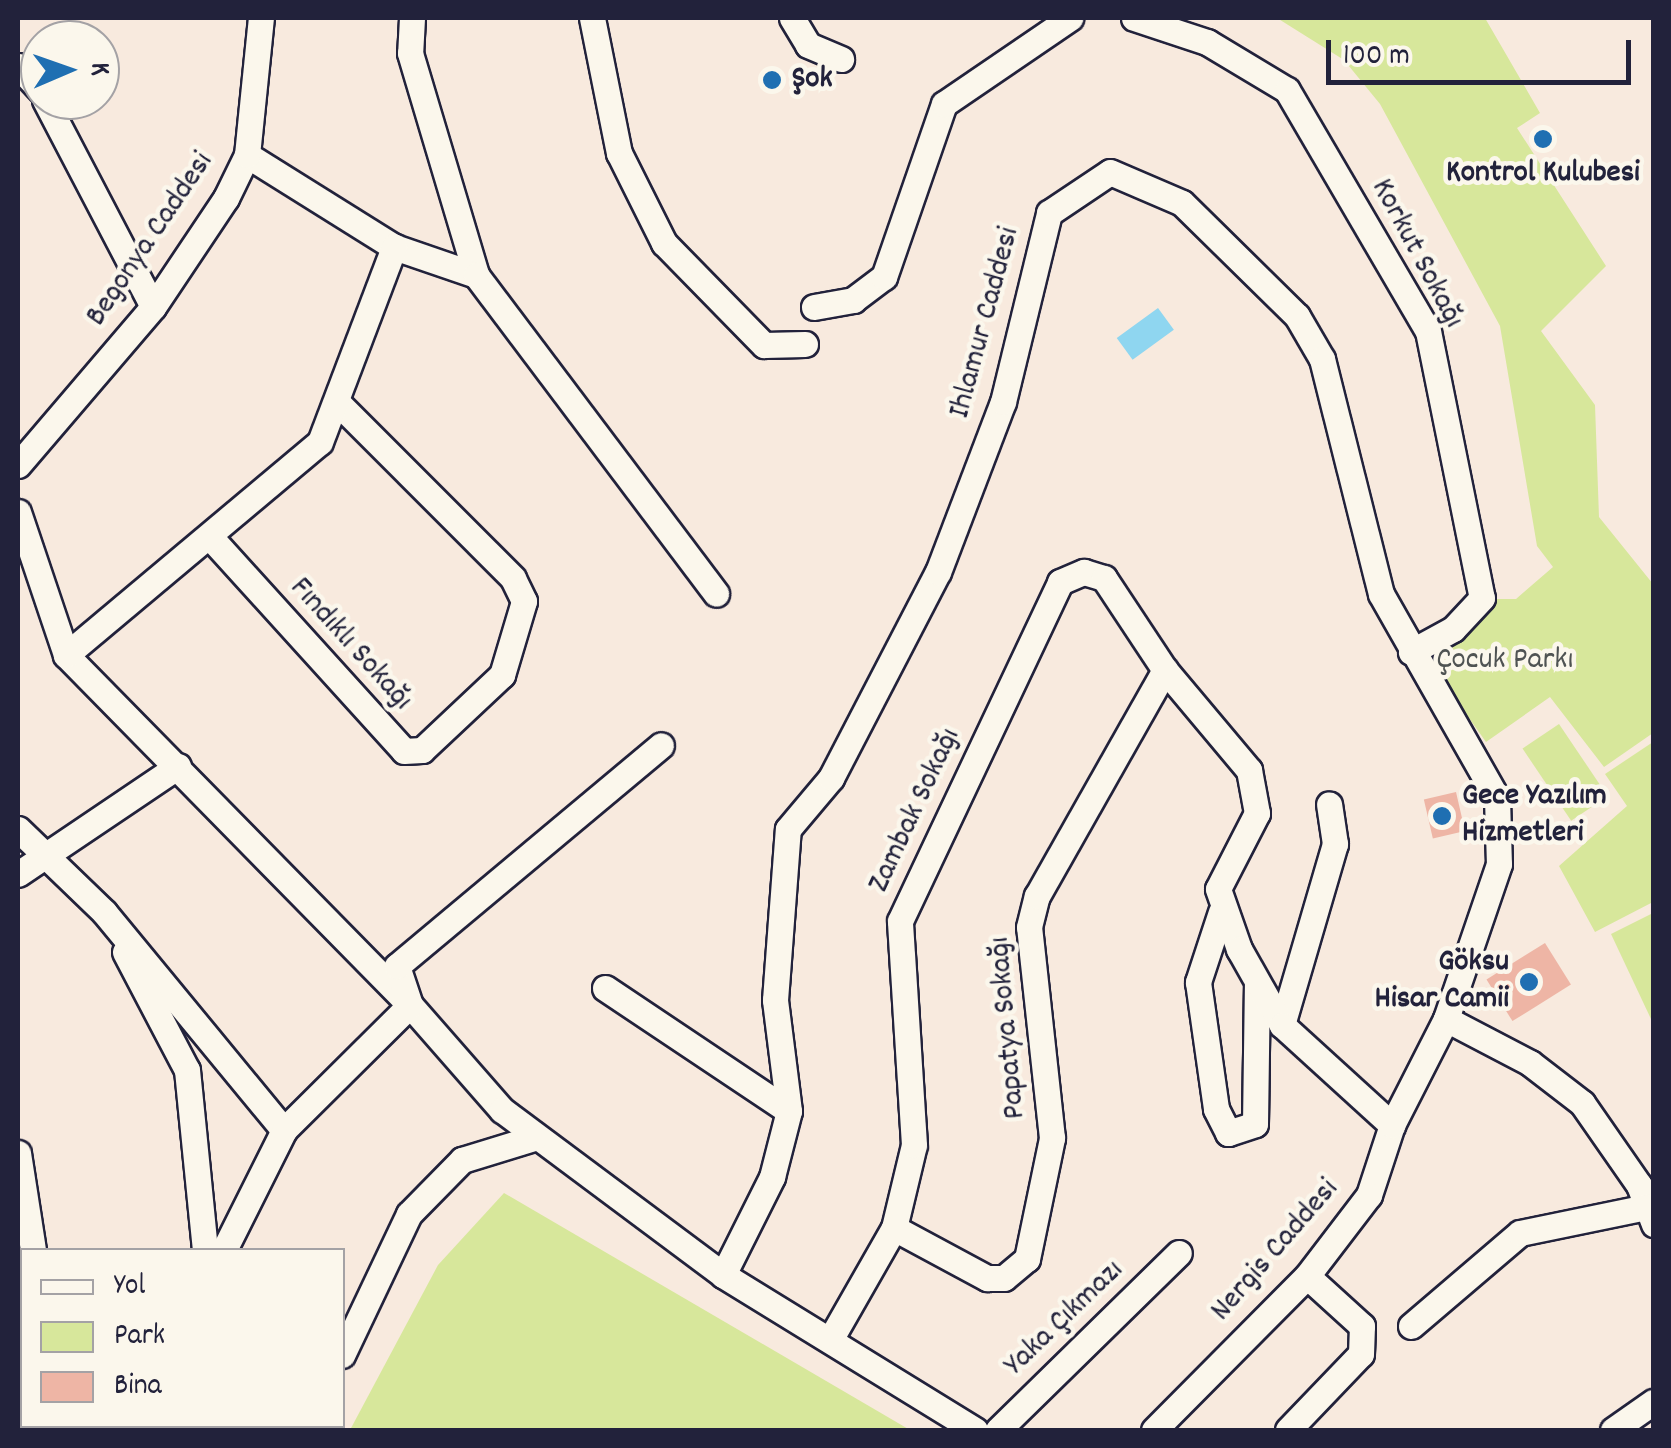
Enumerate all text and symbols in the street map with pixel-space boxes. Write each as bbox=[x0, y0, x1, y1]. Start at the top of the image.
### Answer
north arrow bbox=[20, 20, 120, 120]
scale bar bbox=[1331, 20, 1636, 82]
text: 100 m bbox=[1343, 36, 1410, 79]
place label: Şok bbox=[792, 61, 833, 99]
text: K bbox=[78, 62, 118, 76]
marker: Şok bbox=[761, 69, 783, 91]
marker: Kontrol Kulubesi bbox=[1532, 128, 1554, 150]
street label: Begonya Caddesi bbox=[79, 146, 223, 334]
place label: Kontrol Kulubesi bbox=[1446, 155, 1640, 193]
street label: Korkut Sokağı bbox=[1361, 173, 1471, 335]
street label: Ihlamur Caddesi bbox=[942, 223, 1030, 423]
street label: Fındıklı Sokağı bbox=[280, 570, 420, 720]
park label: Çocuk Parkı bbox=[1437, 642, 1573, 680]
street label: Zambak Sokağı bbox=[861, 723, 971, 899]
place label: Gece Yazılım Hizmetleri bbox=[1462, 779, 1607, 854]
marker: Gece Yazılım Hizmetleri bbox=[1431, 805, 1453, 827]
street label: Papatya Sokağı bbox=[982, 935, 1036, 1121]
place label: Göksu Hisar Camii bbox=[1375, 945, 1509, 1020]
marker: Göksu Hisar Camii bbox=[1518, 971, 1540, 993]
street label: Nergis Caddesi bbox=[1204, 1172, 1348, 1330]
legend bbox=[20, 1248, 345, 1428]
street label: Yaka Çıkmazı bbox=[997, 1253, 1133, 1385]
text: Yol bbox=[114, 1266, 145, 1309]
text: Park bbox=[114, 1316, 165, 1359]
text: Bina bbox=[114, 1366, 162, 1409]

